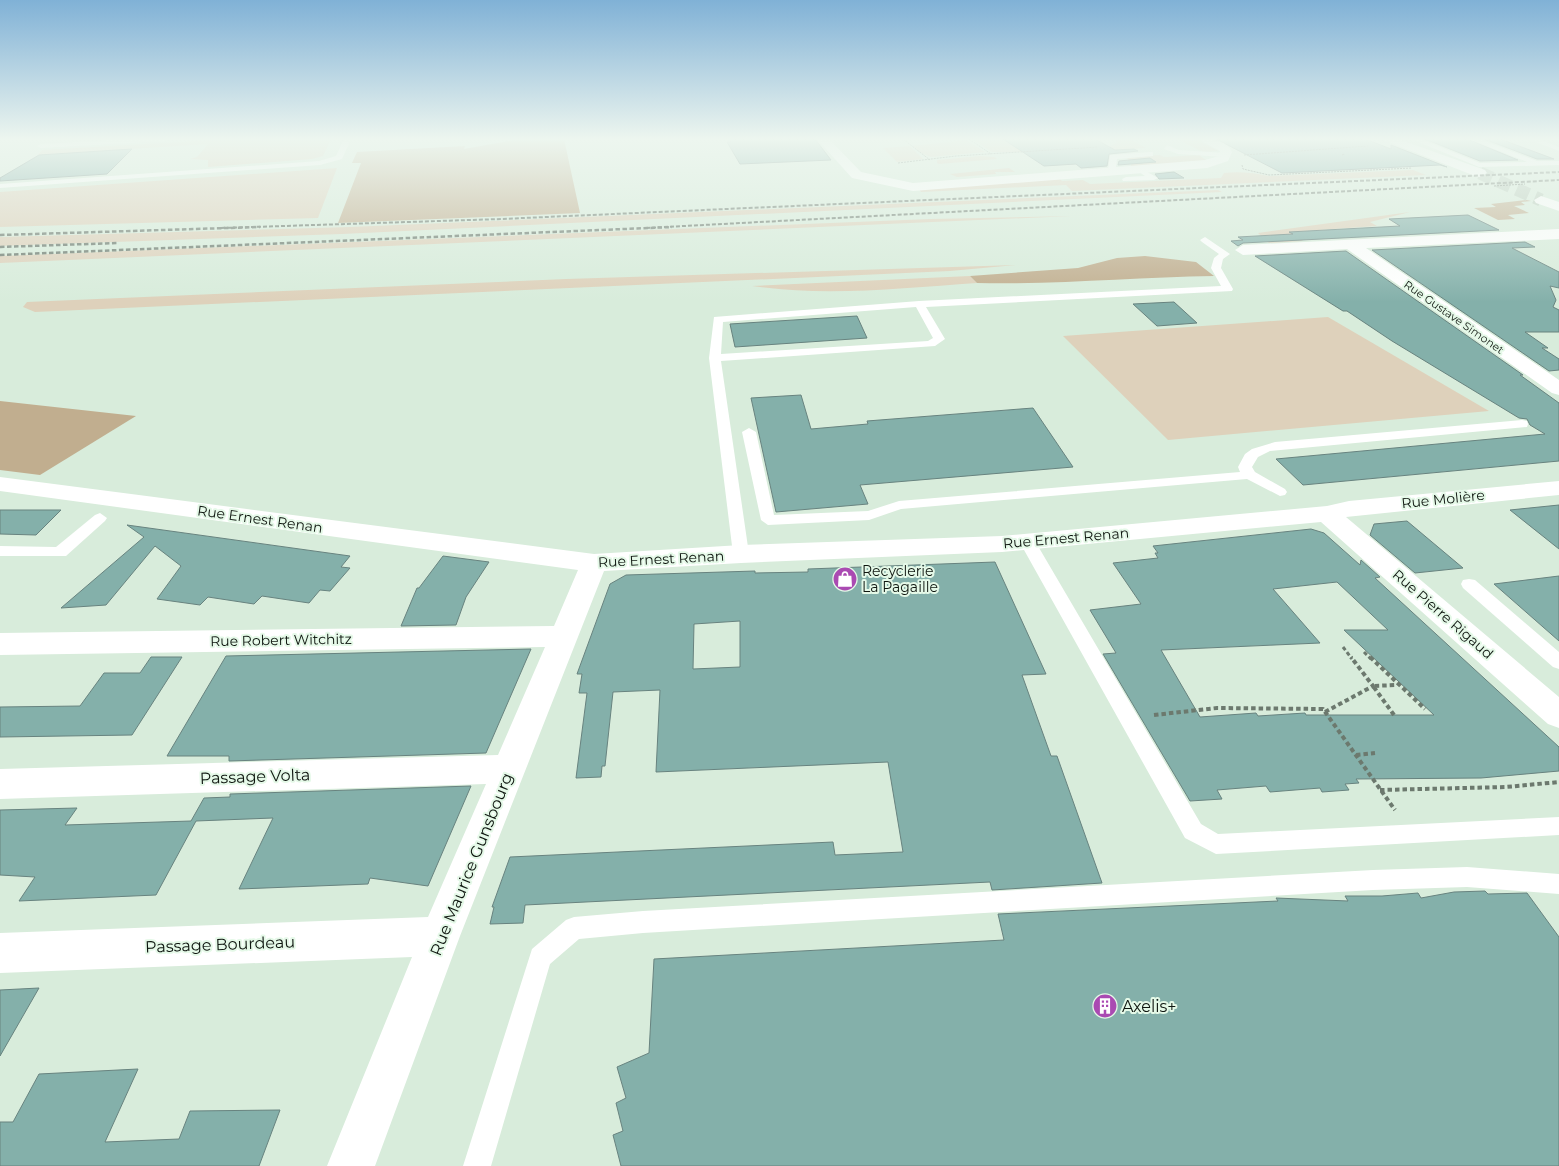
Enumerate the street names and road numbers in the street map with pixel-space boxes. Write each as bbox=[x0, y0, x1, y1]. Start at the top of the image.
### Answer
street label: Rue Gustave Simonet bbox=[1401, 277, 1507, 357]
street label: Rue Molière bbox=[1400, 486, 1486, 512]
street label: Rue Ernest Renan bbox=[196, 501, 324, 537]
street label: Rue Ernest Renan bbox=[1002, 524, 1130, 552]
street label: Rue Ernest Renan bbox=[597, 547, 725, 571]
street label: Rue Pierre Rigaud bbox=[1389, 565, 1497, 663]
street label: Rue Robert Witchitz bbox=[210, 630, 352, 650]
street label: Passage Volta bbox=[199, 765, 311, 788]
street label: Rue Maurice Gunsbourg bbox=[426, 770, 517, 958]
street label: Passage Bourdeau bbox=[145, 932, 295, 957]

